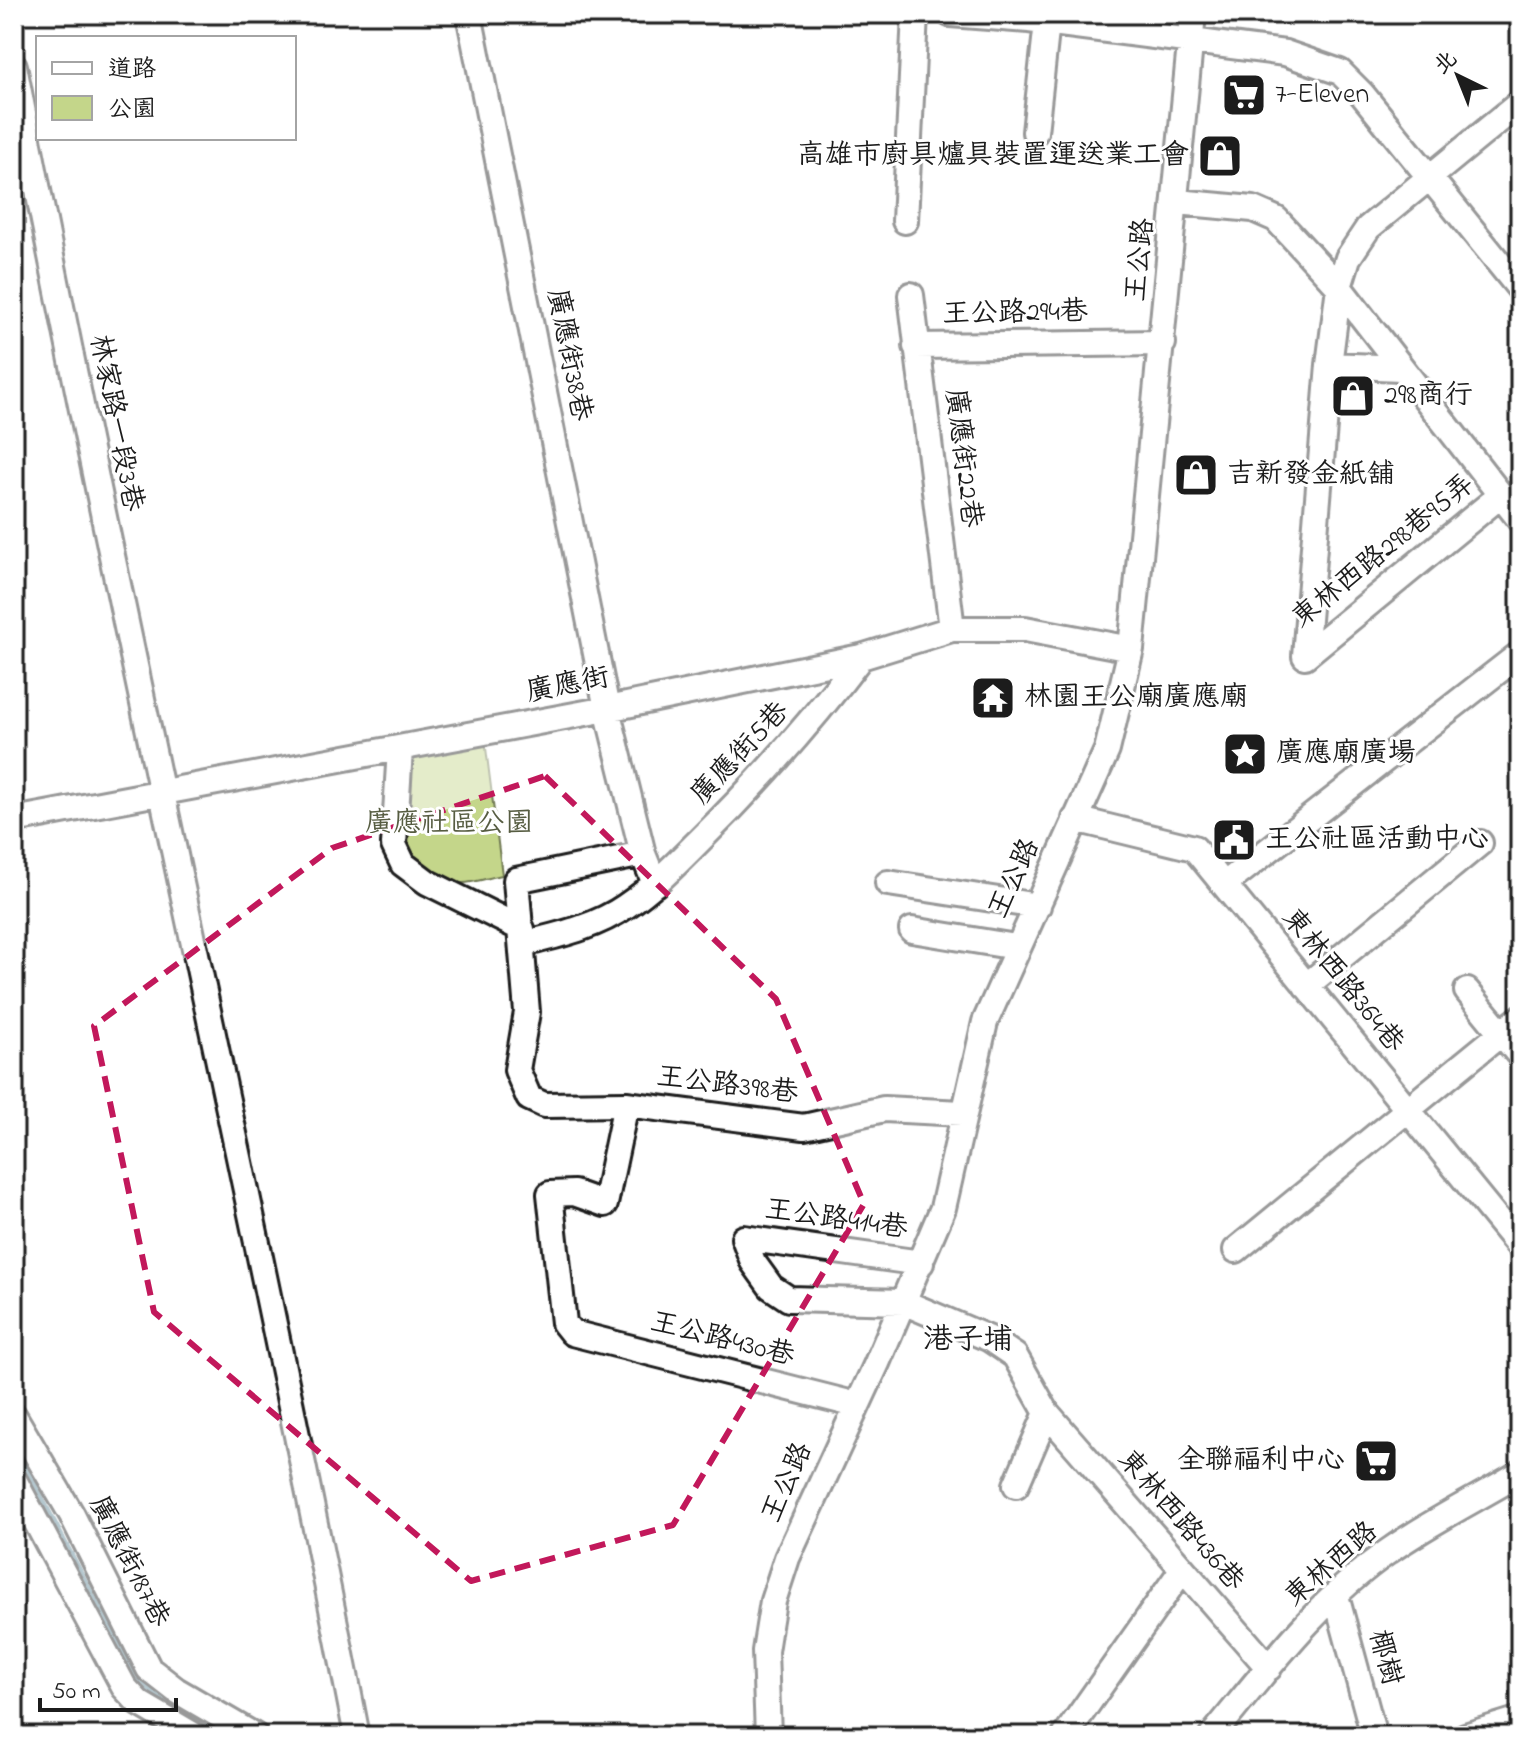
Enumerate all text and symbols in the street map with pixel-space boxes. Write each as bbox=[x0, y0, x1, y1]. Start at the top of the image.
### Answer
legend bbox=[36, 36, 296, 140]
north arrow bbox=[1418, 36, 1498, 116]
text: 北 bbox=[1427, 44, 1465, 83]
text: 道路 bbox=[108, 53, 156, 88]
supermarket icon: 7-Eleven bbox=[1220, 71, 1268, 119]
place label: 7-Eleven bbox=[1275, 75, 1369, 116]
text: 公園 bbox=[108, 93, 156, 128]
shop icon: 高雄市廚具爐具裝置運送業工會 bbox=[1196, 132, 1244, 180]
place label: 高雄市廚具爐具裝置運送業工會 bbox=[797, 136, 1189, 177]
street label: 王公路 bbox=[1116, 216, 1166, 304]
street label: 廣應街38巷 bbox=[535, 285, 601, 426]
street label: 王公路294巷 bbox=[942, 292, 1089, 336]
street label: 林家路一段3巷 bbox=[78, 331, 152, 516]
shop icon: 298商行 bbox=[1329, 372, 1377, 420]
place label: 298商行 bbox=[1384, 376, 1473, 417]
street label: 廣應街22巷 bbox=[933, 386, 991, 531]
shop icon: 吉新發金紙舖 bbox=[1172, 451, 1220, 499]
place label: 吉新發金紙舖 bbox=[1227, 455, 1395, 496]
street label: 東林西路298巷95弄 bbox=[1284, 465, 1484, 639]
street label: 廣應街 bbox=[523, 658, 613, 714]
temple icon: 林園王公廟廣應廟 bbox=[969, 674, 1017, 722]
place label: 林園王公廟廣應廟 bbox=[1024, 678, 1248, 719]
street label: 廣應街5巷 bbox=[682, 692, 800, 815]
place icon: 廣應廟廣場 bbox=[1221, 730, 1269, 778]
place label: 廣應廟廣場 bbox=[1276, 734, 1416, 775]
park label: 廣應社區公園 bbox=[365, 804, 533, 845]
public building icon: 王公社區活動中心 bbox=[1210, 816, 1258, 864]
place label: 王公社區活動中心 bbox=[1265, 820, 1489, 861]
street label: 王公路 bbox=[979, 832, 1051, 926]
street label: 東林西路364巷 bbox=[1271, 900, 1414, 1063]
street label: 王公路398巷 bbox=[654, 1057, 801, 1115]
street label: 王公路414巷 bbox=[762, 1190, 911, 1250]
street label: 王公路430巷 bbox=[646, 1302, 799, 1378]
district label: 港子埔 bbox=[923, 1319, 1013, 1363]
street label: 王公路 bbox=[752, 1436, 824, 1530]
supermarket icon: 全聯福利中心 bbox=[1352, 1437, 1400, 1485]
street label: 東林西路436巷 bbox=[1107, 1441, 1254, 1601]
place label: 全聯福利中心 bbox=[1177, 1441, 1345, 1482]
street label: 廣應街187巷 bbox=[77, 1489, 179, 1636]
street label: 東林西路 bbox=[1276, 1513, 1388, 1617]
street label: 椰樹 bbox=[1357, 1626, 1411, 1690]
scale bar bbox=[40, 1662, 176, 1712]
text: 50 m bbox=[52, 1675, 101, 1710]

